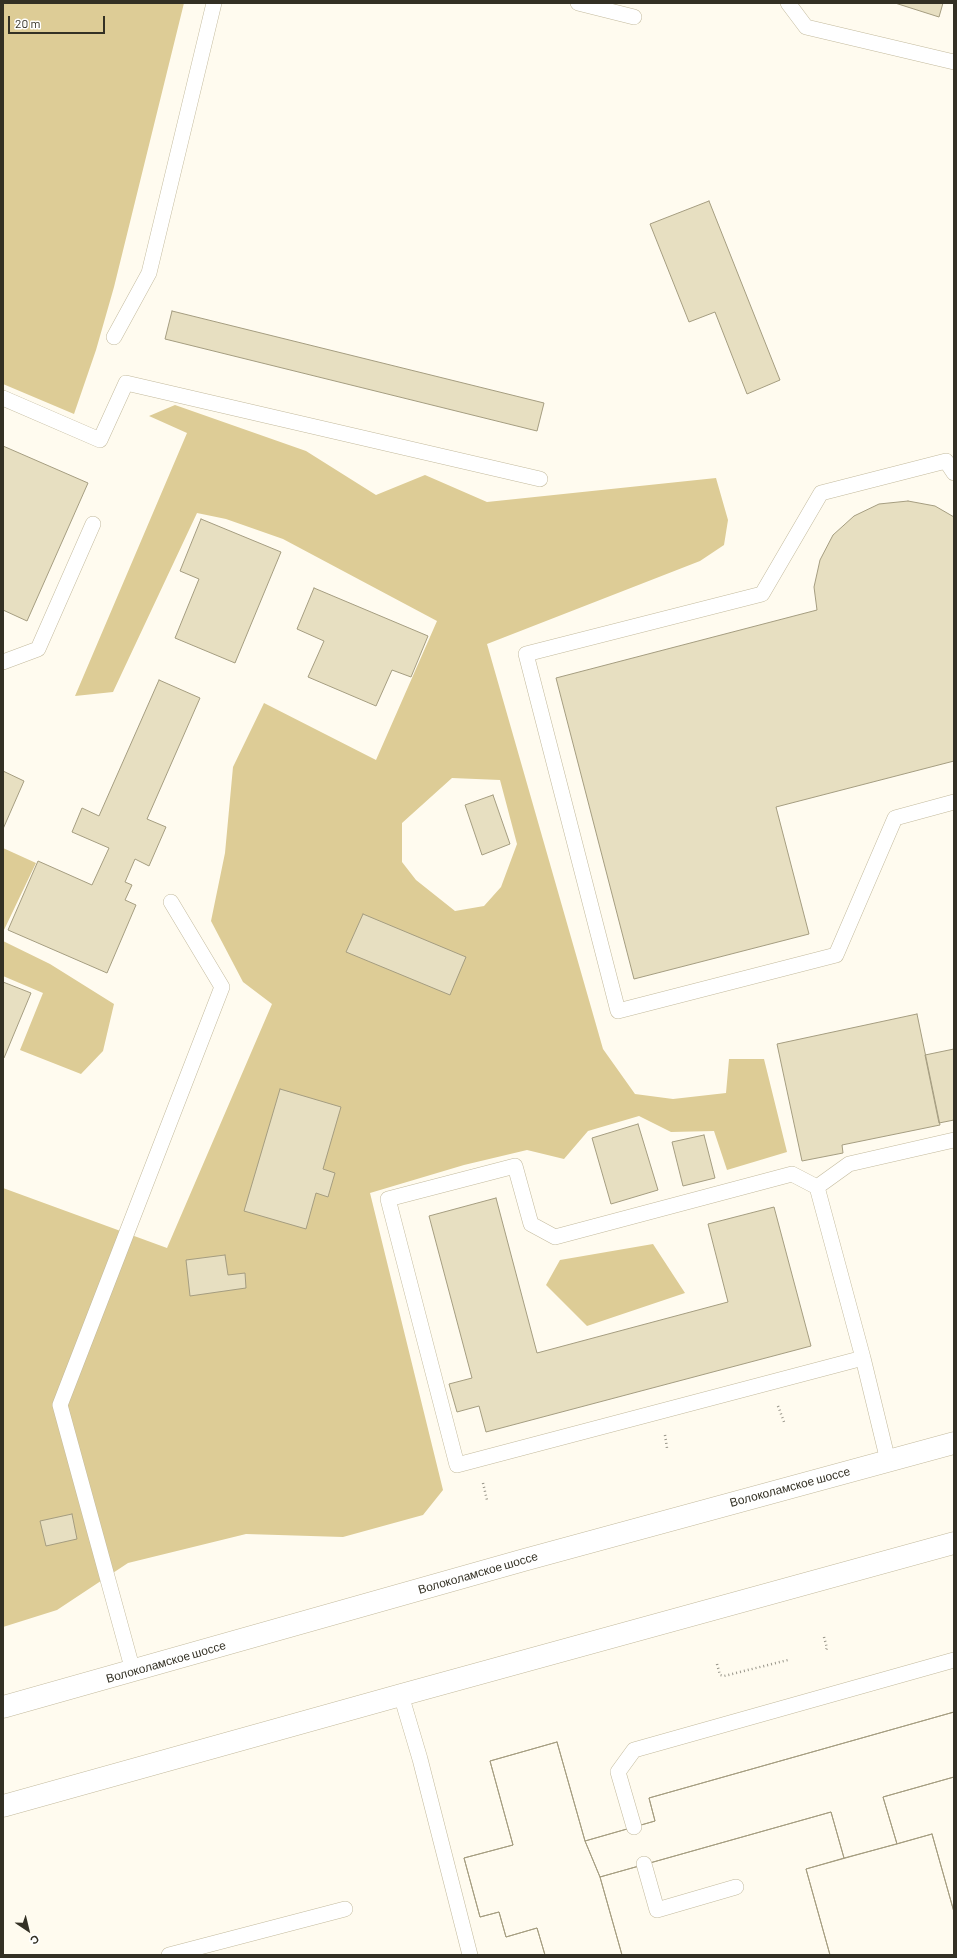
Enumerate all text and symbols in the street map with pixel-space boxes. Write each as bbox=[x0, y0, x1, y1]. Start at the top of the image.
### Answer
scale bar bbox=[10, 8, 107, 34]
text: 20 m bbox=[15, 16, 41, 30]
street label: Волоколамское шоссе bbox=[728, 1464, 852, 1510]
street label: Волоколамское шоссе bbox=[416, 1549, 540, 1597]
street label: Волоколамское шоссе bbox=[104, 1638, 228, 1686]
north arrow bbox=[8, 1910, 48, 1950]
text: С bbox=[28, 1933, 42, 1948]

